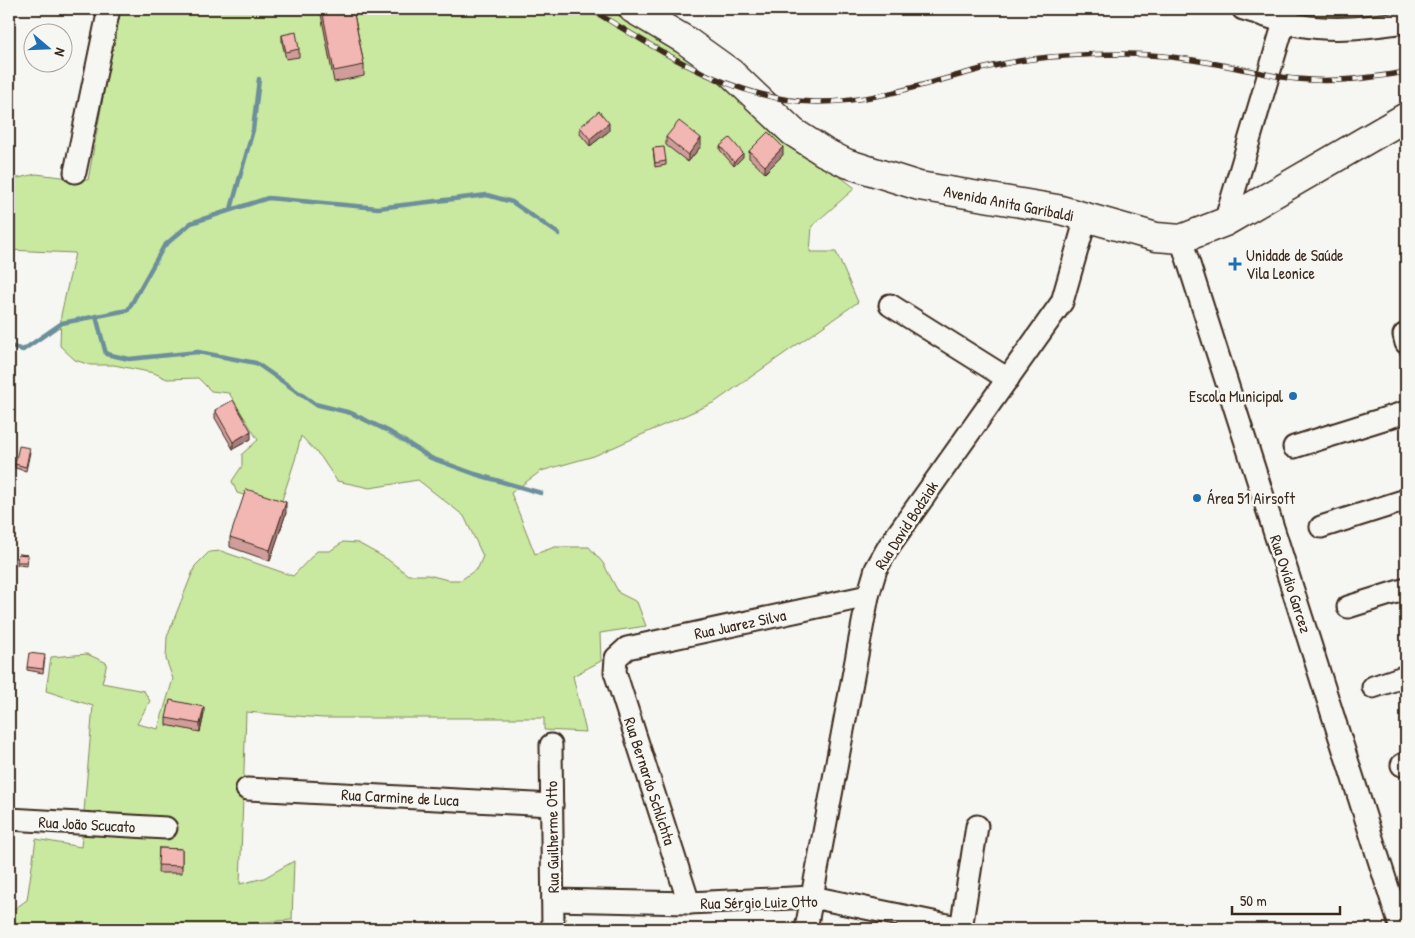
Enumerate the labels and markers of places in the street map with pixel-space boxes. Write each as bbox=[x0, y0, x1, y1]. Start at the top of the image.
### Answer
place label: Unidade de Saúde Vila Leonice bbox=[1246, 244, 1344, 284]
marker: Unidade de Saúde Vila Leonice bbox=[1228, 257, 1242, 271]
place label: Escola Municipal bbox=[1189, 385, 1284, 407]
marker: Escola Municipal bbox=[1287, 390, 1299, 402]
place label: Área 51 Airsoft bbox=[1207, 487, 1295, 509]
marker: Área 51 Airsoft bbox=[1191, 492, 1203, 504]

